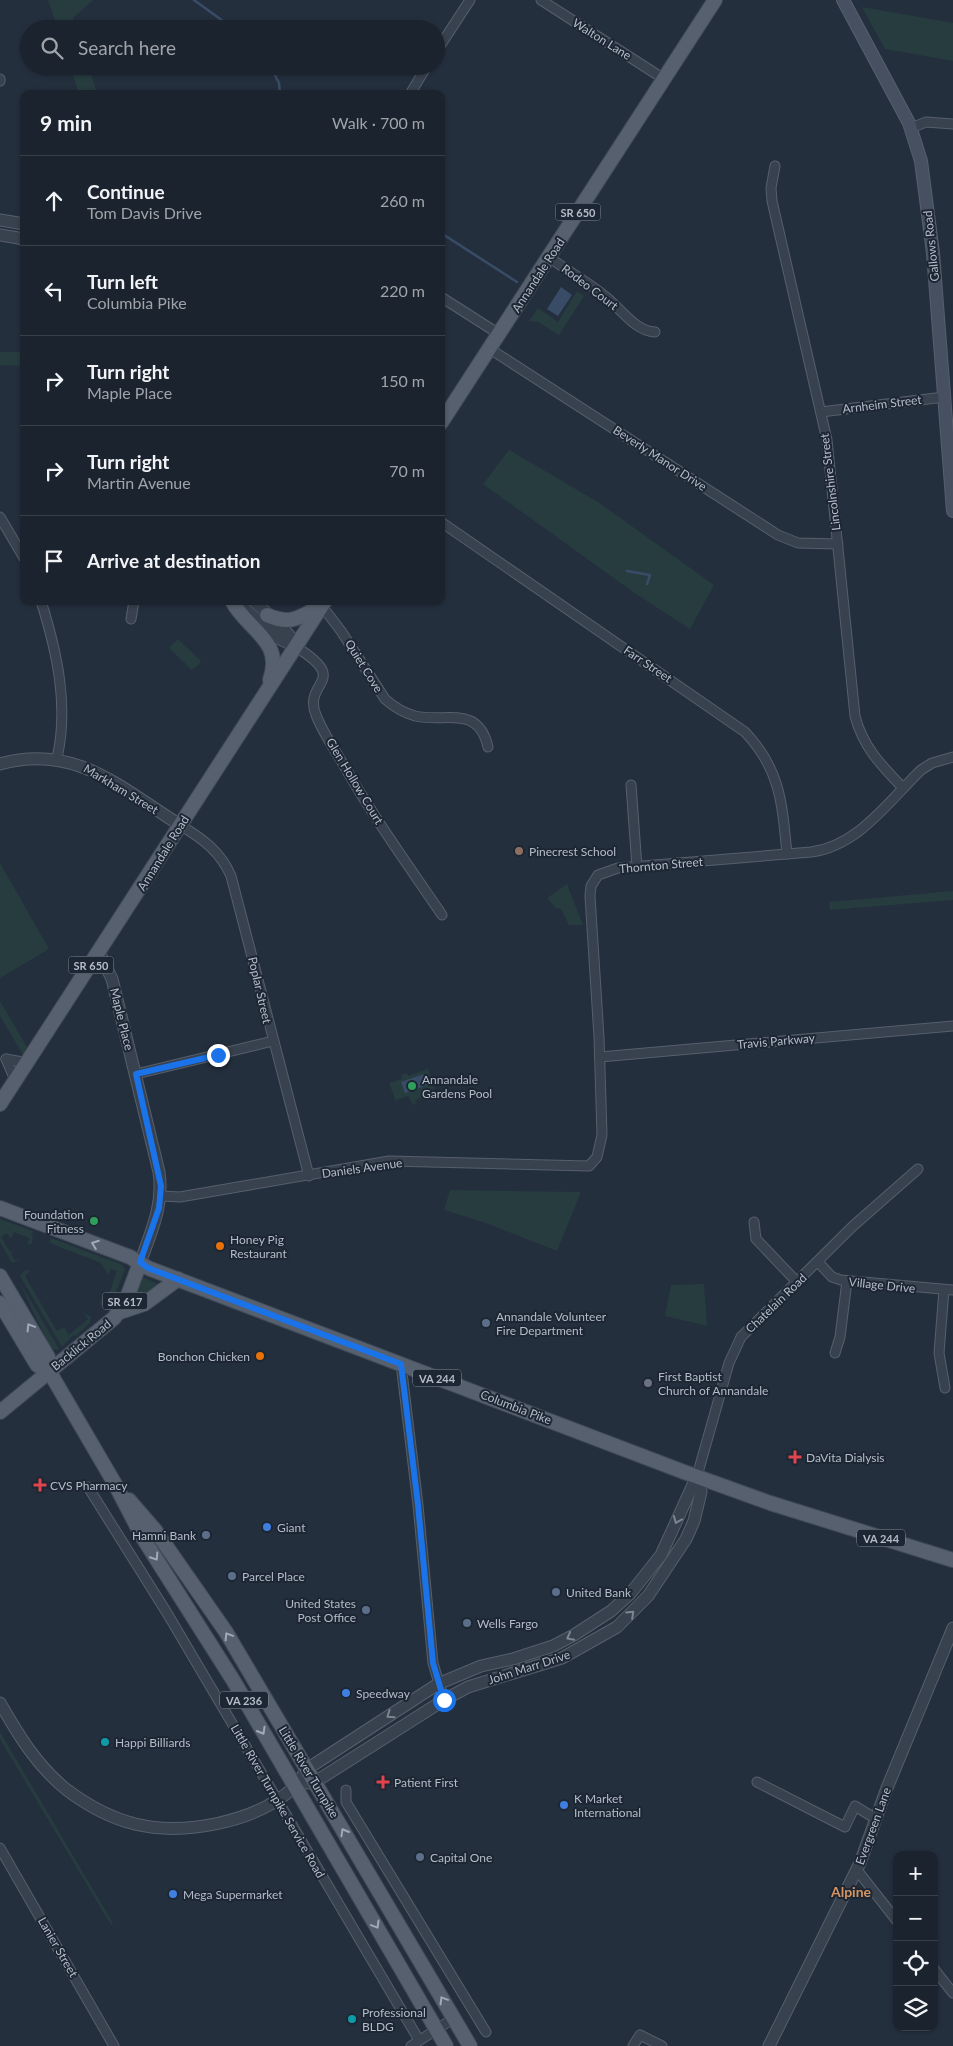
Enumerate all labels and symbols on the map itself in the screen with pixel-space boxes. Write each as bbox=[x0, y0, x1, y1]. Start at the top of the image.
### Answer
street label: Walton Lane bbox=[570, 15, 634, 63]
road number: SR 650 bbox=[556, 203, 600, 220]
street label: Gallows Road bbox=[920, 210, 942, 282]
street label: Annandale Road bbox=[508, 235, 568, 315]
street label: Rodeo Court bbox=[559, 261, 622, 314]
street label: Arnheim Street bbox=[842, 392, 923, 416]
street label: Beverly Manor Drive bbox=[610, 422, 710, 494]
street label: Lincolnshire Street bbox=[817, 432, 843, 531]
street label: Quiet Cove bbox=[342, 637, 386, 695]
street label: Farr Street bbox=[621, 642, 676, 686]
street label: Glen Hollow Court bbox=[323, 735, 387, 828]
street label: Markham Street bbox=[81, 761, 162, 818]
street label: Annandale Road bbox=[134, 813, 192, 893]
place label: Pinecrest School bbox=[529, 844, 616, 859]
marker: Pinecrest School bbox=[513, 845, 525, 857]
street label: Thornton Street bbox=[619, 854, 704, 876]
street label: Poplar Street bbox=[245, 955, 275, 1025]
road number: SR 650 bbox=[68, 956, 114, 974]
street label: Maple Place bbox=[107, 986, 137, 1052]
street label: Travis Parkway bbox=[736, 1030, 816, 1052]
route end bbox=[207, 1044, 230, 1067]
place label: Annandale Gardens Pool bbox=[422, 1072, 492, 1101]
marker: Annandale Gardens Pool bbox=[406, 1080, 418, 1092]
street label: Daniels Avenue bbox=[321, 1155, 403, 1181]
place label: Foundation Fitness bbox=[24, 1207, 84, 1236]
marker: Foundation Fitness bbox=[88, 1215, 100, 1227]
place label: Honey Pig Restaurant bbox=[230, 1232, 287, 1261]
one-way arrow bbox=[91, 1240, 100, 1250]
marker: Honey Pig Restaurant bbox=[214, 1240, 226, 1252]
street label: Chatelain Road bbox=[742, 1270, 810, 1336]
street label: Village Drive bbox=[848, 1274, 916, 1296]
road number: SR 617 bbox=[102, 1292, 148, 1310]
place label: Annandale Volunteer Fire Department bbox=[496, 1309, 607, 1338]
street label: Backlick Road bbox=[48, 1316, 114, 1374]
marker: Annandale Volunteer Fire Department bbox=[480, 1317, 492, 1329]
one-way arrow bbox=[27, 1324, 37, 1333]
place label: Bonchon Chicken bbox=[158, 1349, 250, 1364]
marker: Bonchon Chicken bbox=[254, 1350, 266, 1362]
place label: First Baptist Church of Annandale bbox=[658, 1369, 768, 1398]
road number: VA 244 bbox=[413, 1370, 461, 1386]
marker: First Baptist Church of Annandale bbox=[642, 1377, 654, 1389]
street label: Columbia Pike bbox=[478, 1387, 554, 1427]
marker: DaVita Dialysis bbox=[788, 1450, 802, 1464]
place label: DaVita Dialysis bbox=[806, 1450, 885, 1465]
place label: CVS Pharmacy bbox=[50, 1478, 128, 1493]
marker: CVS Pharmacy bbox=[34, 1479, 46, 1491]
one-way arrow bbox=[673, 1515, 683, 1524]
place label: Giant bbox=[277, 1520, 306, 1535]
marker: Giant bbox=[261, 1521, 273, 1533]
place label: Hamni Bank bbox=[132, 1528, 197, 1543]
marker: Hamni Bank bbox=[200, 1529, 212, 1541]
road number: VA 244 bbox=[857, 1530, 905, 1546]
one-way arrow bbox=[149, 1551, 158, 1561]
place label: Parcel Place bbox=[242, 1569, 305, 1584]
marker: Parcel Place bbox=[226, 1570, 238, 1582]
place label: United Bank bbox=[566, 1585, 632, 1600]
marker: United Bank bbox=[550, 1586, 562, 1598]
place label: United States Post Office bbox=[285, 1596, 356, 1625]
marker: United States Post Office bbox=[360, 1604, 372, 1616]
one-way arrow bbox=[626, 1611, 635, 1620]
place label: Wells Fargo bbox=[477, 1616, 538, 1631]
marker: Wells Fargo bbox=[461, 1617, 473, 1629]
one-way arrow bbox=[566, 1631, 575, 1641]
one-way arrow bbox=[225, 1632, 234, 1641]
street label: John Marr Drive bbox=[486, 1647, 572, 1687]
place label: Speedway bbox=[356, 1686, 411, 1701]
marker: Speedway bbox=[340, 1687, 352, 1699]
route start bbox=[433, 1689, 456, 1712]
road number: VA 236 bbox=[220, 1692, 268, 1708]
one-way arrow bbox=[386, 1709, 396, 1718]
street label: Little River Turnpike Service Road bbox=[228, 1721, 328, 1881]
street label: Little River Turnpike bbox=[276, 1723, 342, 1821]
one-way arrow bbox=[256, 1726, 266, 1735]
place label: Happi Billiards bbox=[115, 1735, 190, 1750]
marker: Happi Billiards bbox=[99, 1736, 111, 1748]
marker: Patient First bbox=[376, 1775, 390, 1789]
place label: Patient First bbox=[394, 1775, 459, 1790]
street label: Evergreen Lane bbox=[852, 1785, 894, 1867]
place label: K Market International bbox=[574, 1791, 641, 1820]
marker: K Market International bbox=[558, 1799, 570, 1811]
one-way arrow bbox=[340, 1829, 350, 1838]
place label: Capital One bbox=[430, 1850, 492, 1865]
marker: Capital One bbox=[414, 1851, 426, 1863]
district label: Alpine bbox=[830, 1883, 872, 1900]
place label: Mega Supermarket bbox=[183, 1887, 283, 1902]
marker: Mega Supermarket bbox=[167, 1888, 179, 1900]
street label: Lanier Street bbox=[35, 1914, 82, 1980]
one-way arrow bbox=[370, 1920, 380, 1929]
one-way arrow bbox=[440, 1997, 450, 2006]
place label: Professional BLDG bbox=[362, 2005, 426, 2034]
marker: Professional BLDG bbox=[346, 2013, 358, 2025]

